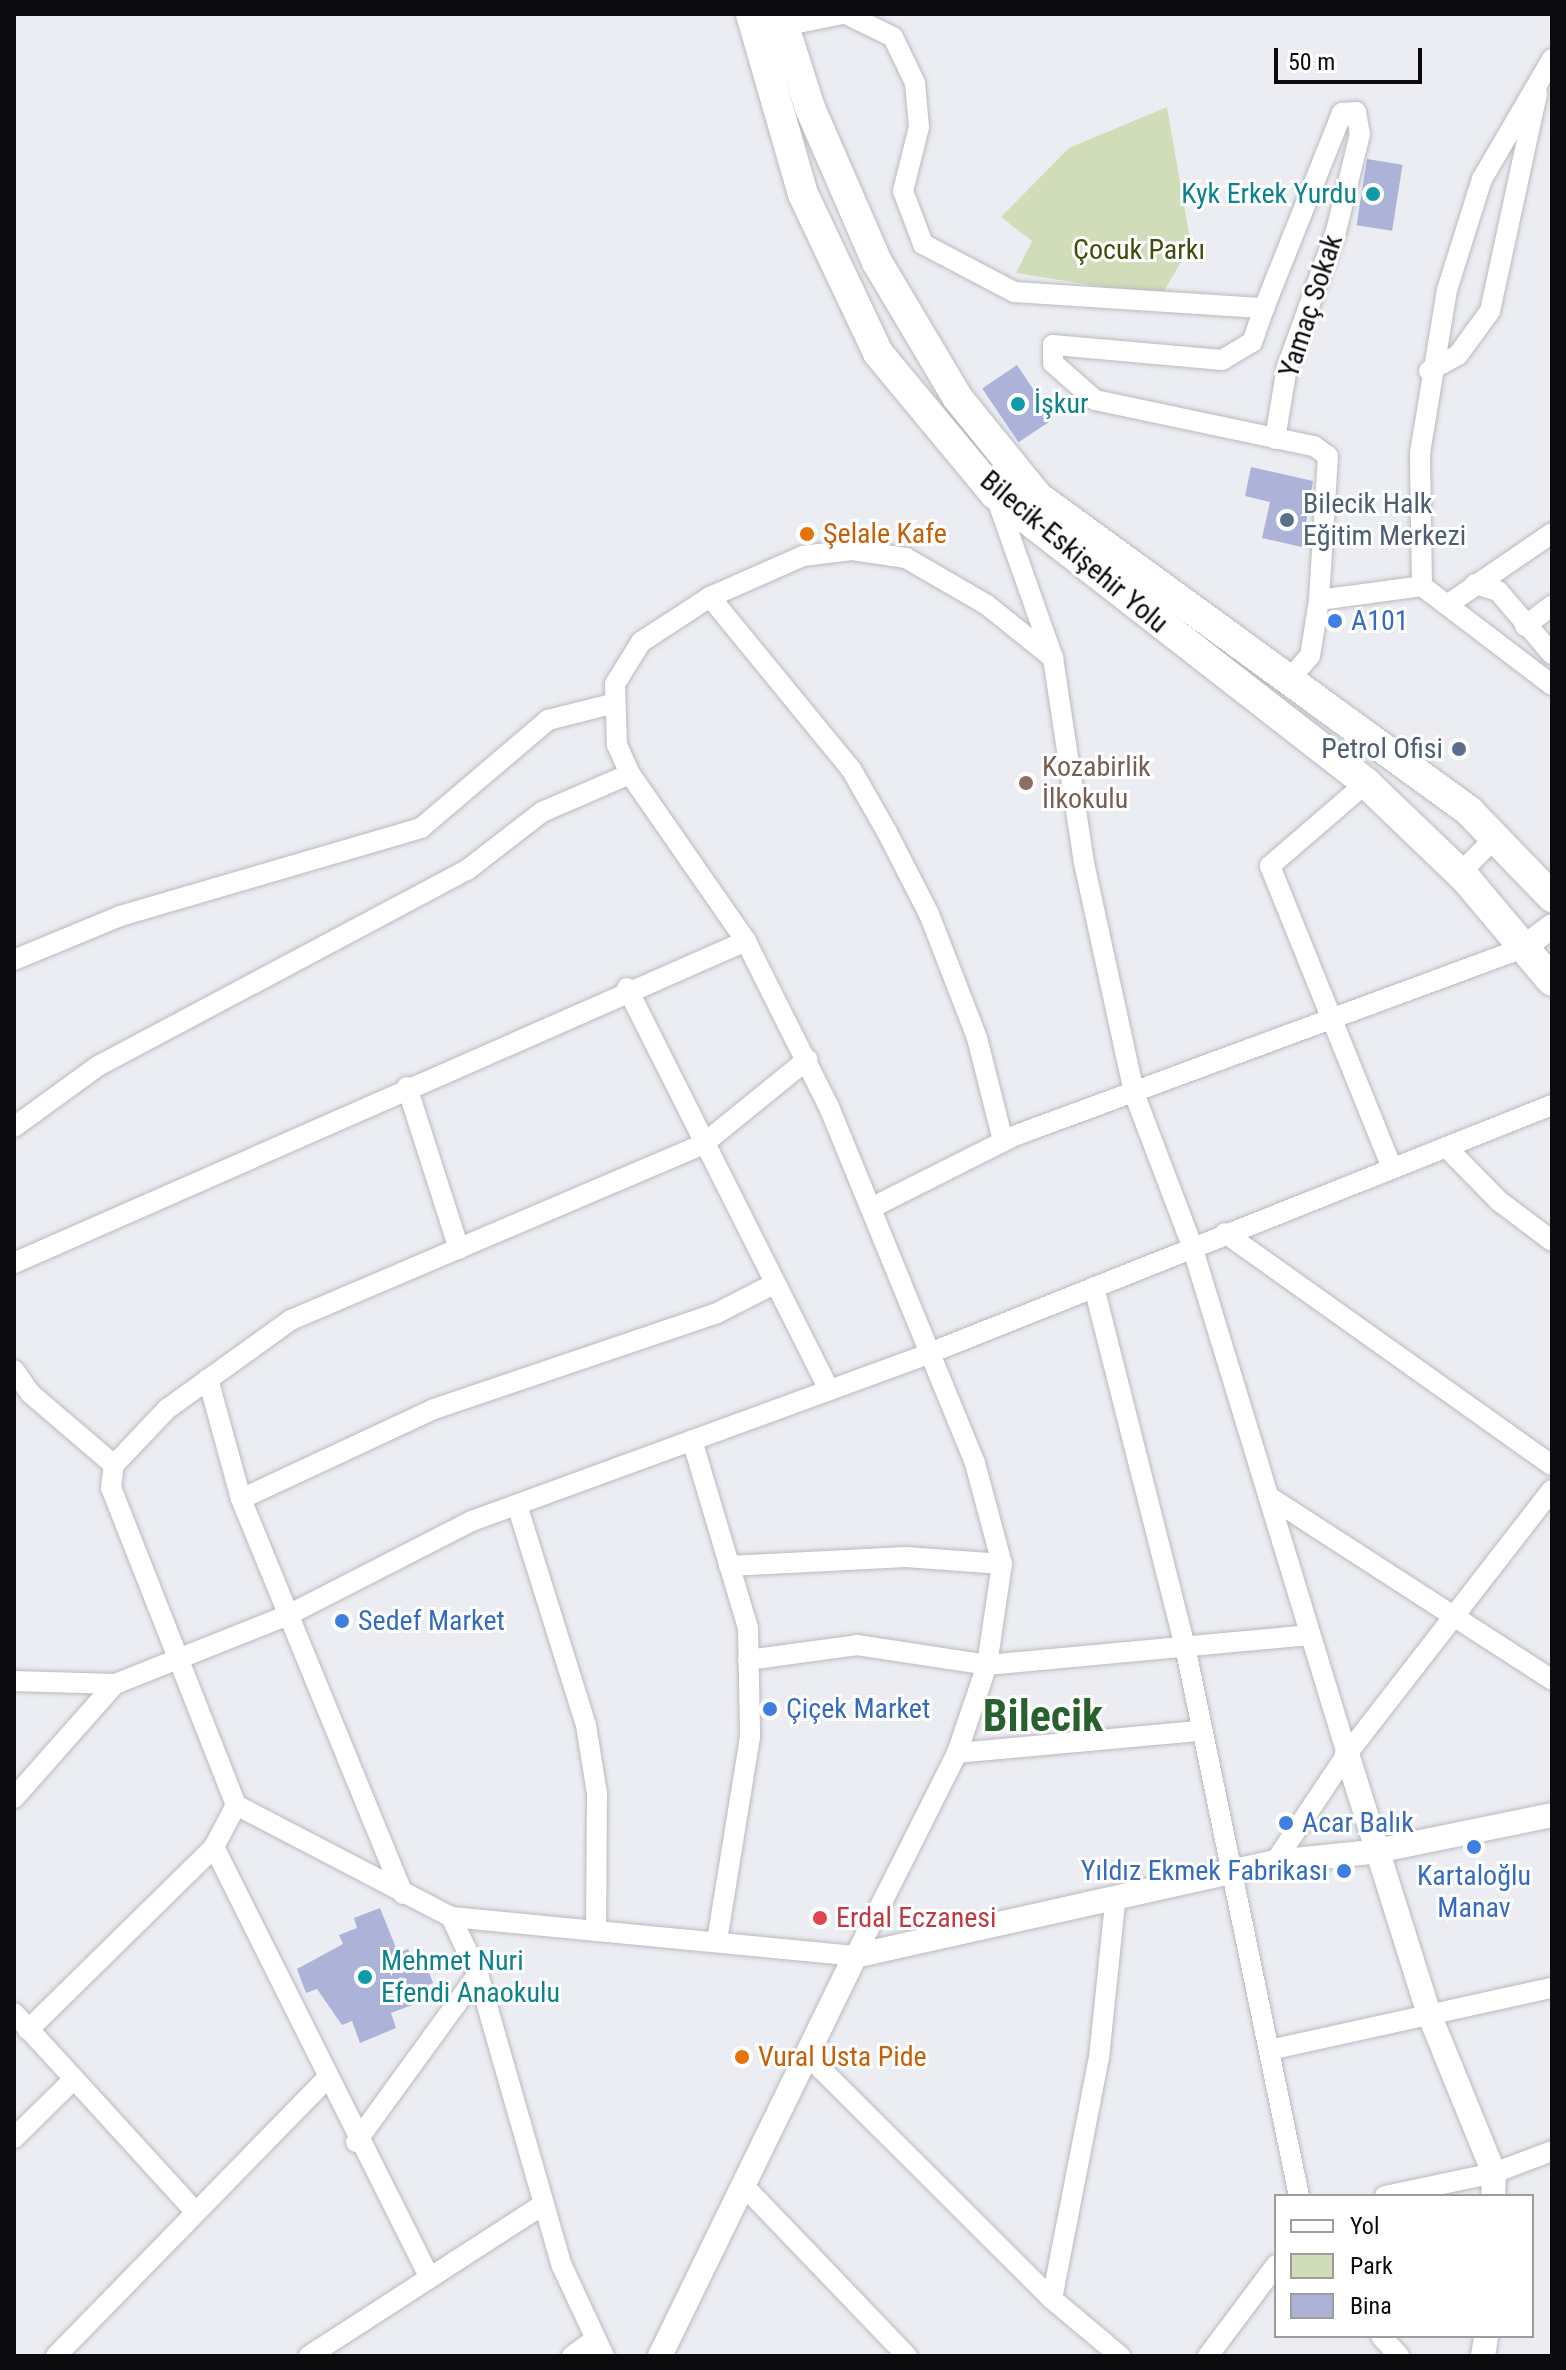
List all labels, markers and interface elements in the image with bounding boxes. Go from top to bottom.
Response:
scale bar [1278,32,1426,82]
text: 50 m [1288,48,1335,76]
place label: Kyk Erkek Yurdu [1181,177,1357,211]
marker: Kyk Erkek Yurdu [1364,185,1382,203]
street label: Yamaç Sokak [1272,230,1350,382]
park label: Çocuk Parkı [1073,233,1205,267]
place label: İşkur [1034,387,1088,421]
marker: İşkur [1009,395,1027,413]
street label: Bilecik-Eskişehir Yolu [973,464,1175,640]
place label: Bilecik Halk Eğitim Merkezi [1303,487,1466,553]
marker: Bilecik Halk Eğitim Merkezi [1278,511,1296,529]
place label: Şelale Kafe [823,517,947,551]
marker: Şelale Kafe [798,525,816,543]
place label: A101 [1351,604,1409,638]
marker: A101 [1326,612,1344,630]
place label: Petrol Ofisi [1321,732,1443,766]
marker: Petrol Ofisi [1450,740,1468,758]
place label: Kozabirlik İlkokulu [1042,750,1151,816]
marker: Kozabirlik İlkokulu [1017,774,1035,792]
place label: Sedef Market [358,1604,505,1638]
marker: Sedef Market [333,1612,351,1630]
district label: Bilecik [983,1690,1103,1742]
place label: Çiçek Market [786,1692,930,1726]
marker: Çiçek Market [761,1700,779,1718]
place label: Acar Balık [1302,1806,1414,1840]
marker: Acar Balık [1277,1814,1295,1832]
marker: Kartaloğlu Manav [1465,1838,1483,1856]
place label: Yıldız Ekmek Fabrikası [1081,1854,1328,1888]
place label: Kartaloğlu Manav [1417,1859,1531,1925]
marker: Yıldız Ekmek Fabrikası [1335,1862,1353,1880]
place label: Erdal Eczanesi [836,1901,997,1935]
marker: Erdal Eczanesi [811,1909,829,1927]
place label: Mehmet Nuri Efendi Anaokulu [381,1944,560,2010]
marker: Mehmet Nuri Efendi Anaokulu [356,1968,374,1986]
place label: Vural Usta Pide [758,2040,927,2074]
marker: Vural Usta Pide [733,2048,751,2066]
legend [1274,2194,1534,2338]
text: Yol [1350,2212,1379,2240]
text: Park [1350,2252,1393,2280]
text: Bina [1350,2292,1392,2320]

